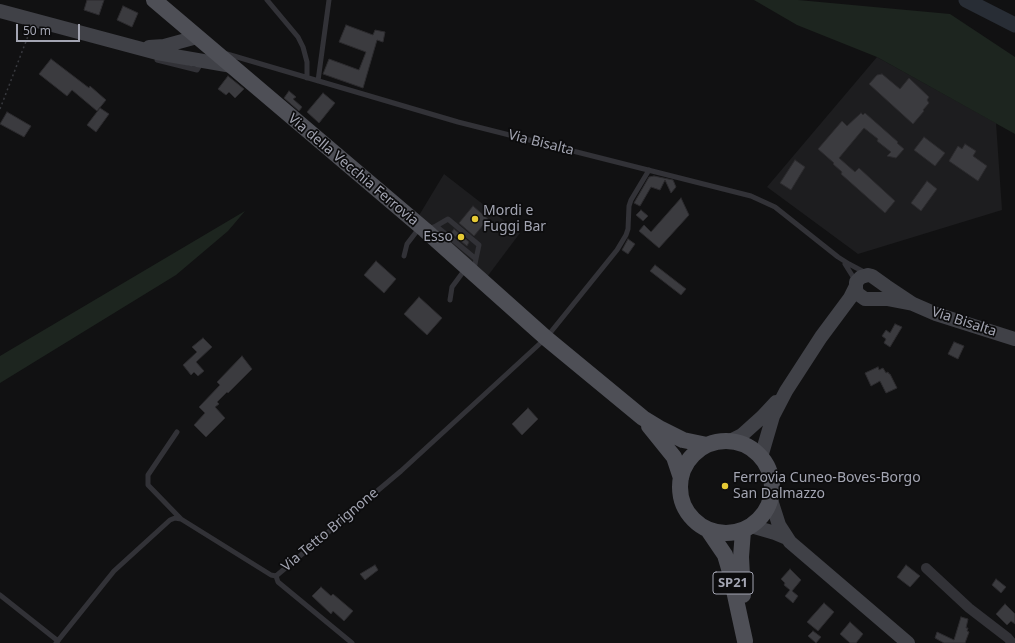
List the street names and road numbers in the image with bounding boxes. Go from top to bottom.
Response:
street label: Via della Vecchia Ferrovia [284,110,422,230]
street label: Via Bisalta [506,127,576,159]
street label: Via Bisalta [929,304,999,340]
street label: Via Tetto Brignone [278,485,382,575]
road number: SP21 [713,572,753,594]

